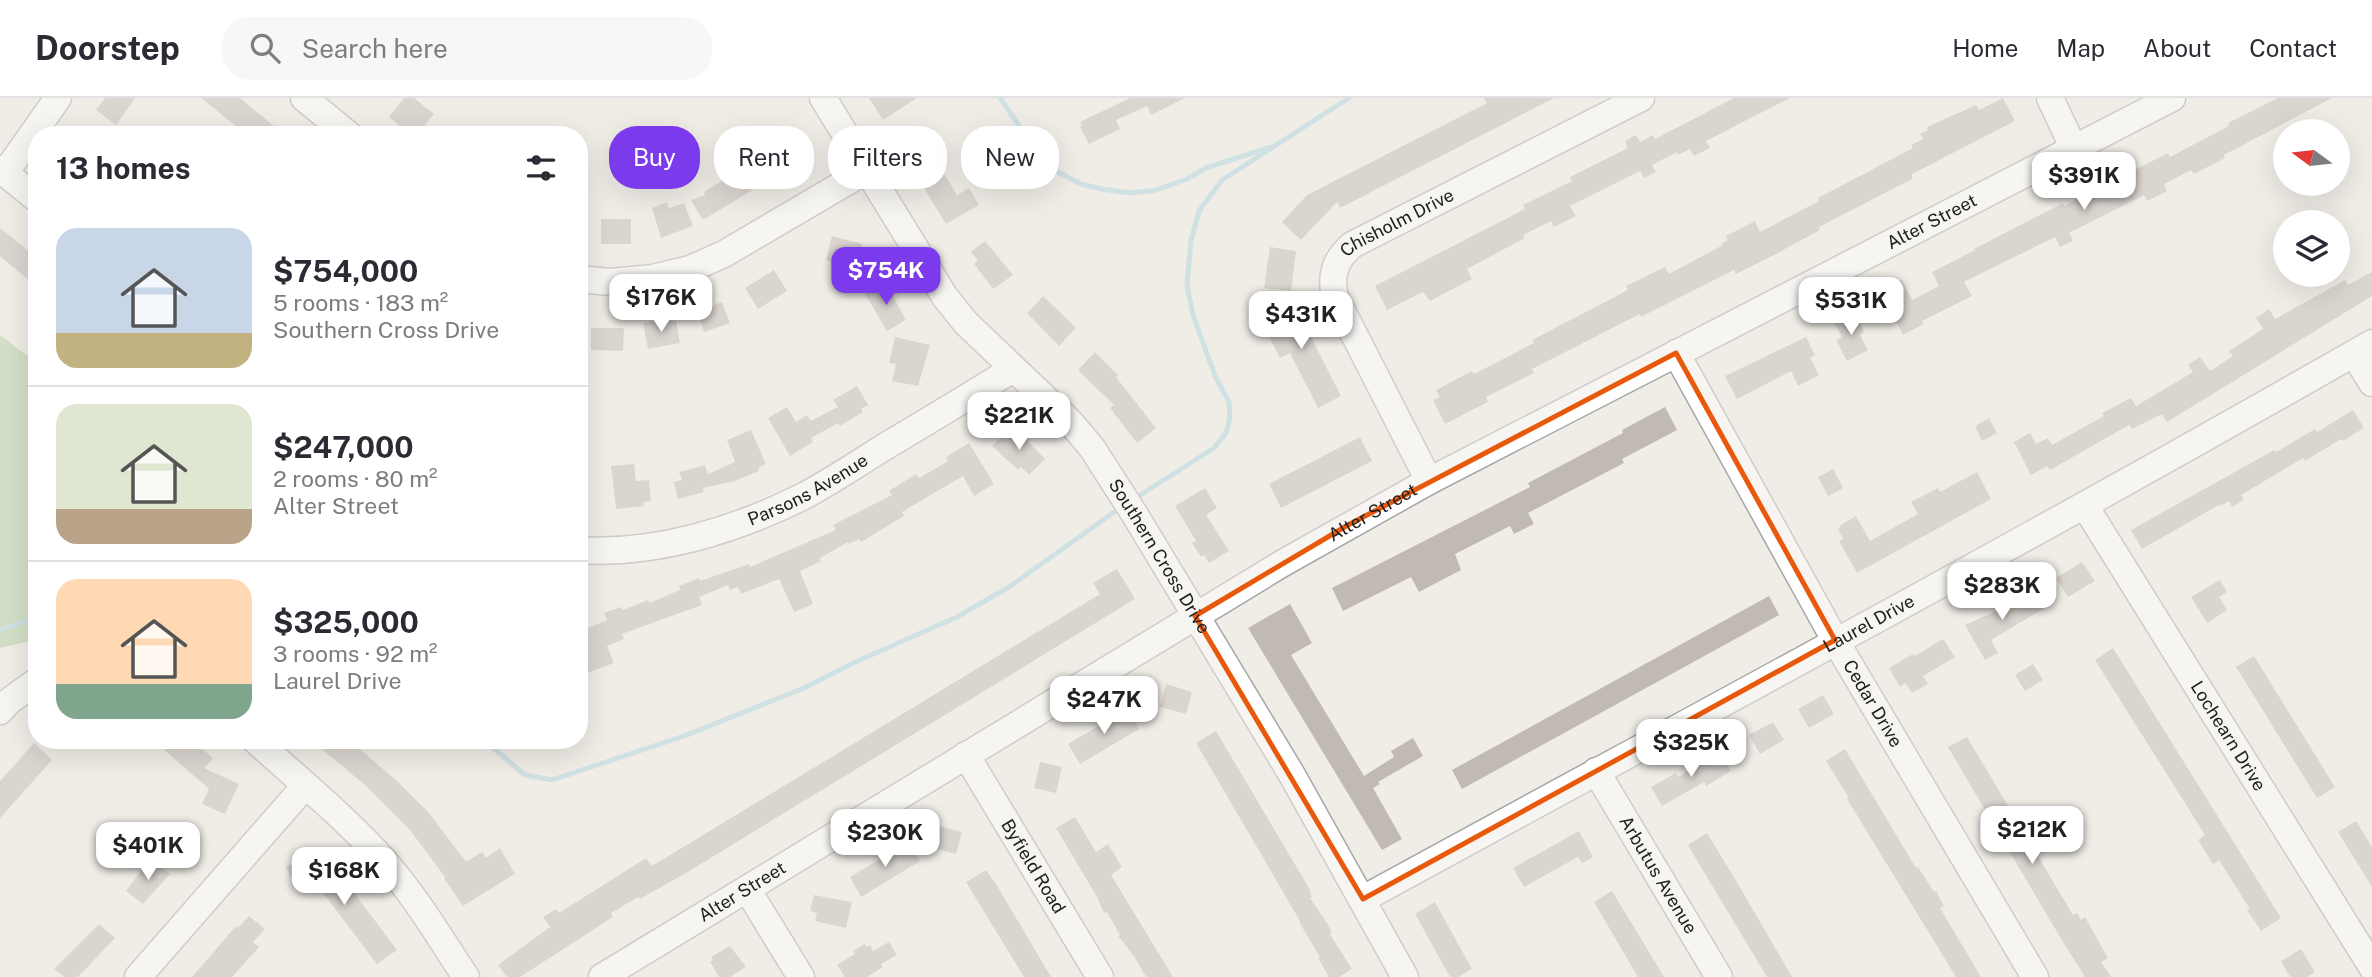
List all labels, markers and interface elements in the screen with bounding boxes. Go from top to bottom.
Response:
search box [222,17,712,80]
text: Doorstep [35,29,180,67]
icon: search [246,29,284,67]
text: Search here [302,33,448,64]
text: Home [1952,34,2018,62]
text: Map [2056,34,2105,62]
text: About [2143,34,2211,62]
text: Contact [2249,34,2337,62]
north arrow [2273,119,2350,196]
map controls [2273,119,2350,287]
chip: Buy [609,126,700,189]
chip: Rent [714,126,814,189]
chip: Filters [828,126,947,189]
chip: New [961,126,1059,189]
icon: filters [522,149,560,187]
text: 13 homes [56,150,191,186]
pin: $391K [2035,152,2133,212]
text: $391K [2048,161,2120,188]
street label: Chisholm Drive [1335,184,1457,261]
street label: Alter Street [1883,190,1980,253]
button: layers [2273,210,2350,287]
pin: $754K [837,248,935,307]
text: $754,000 [273,253,418,289]
icon: home [112,256,196,340]
text: $754K [847,256,925,283]
pin: $176K [612,274,710,334]
pin: $531K [1802,278,1900,337]
text: $176K [625,283,697,310]
text: $531K [1815,286,1887,313]
text: 5 rooms · 183 m² [273,289,448,316]
pin: $431K [1252,292,1350,351]
text: $431K [1265,300,1337,327]
text: Southern Cross Drive [273,316,499,343]
pin: $221K [970,392,1068,452]
text: $221K [983,401,1055,428]
text: $247,000 [273,429,414,465]
icon: home [112,432,196,516]
street label: Parsons Avenue [745,449,872,530]
text: 2 rooms · 80 m² [273,465,438,492]
street label: Southern Cross Drive [1105,475,1215,637]
street label: Alter Street [1324,479,1421,545]
text: Alter Street [273,492,399,519]
pin: $283K [1953,562,2051,622]
text: $283K [1963,571,2041,598]
street label: Laurel Drive [1819,590,1918,657]
text: $325,000 [273,604,419,640]
icon: home [112,607,196,691]
text: 3 rooms · 92 m² [273,640,438,667]
street label: Cedar Drive [1839,656,1907,751]
text: Laurel Drive [273,667,402,694]
pin: $247K [1055,676,1153,736]
street label: Lochearn Drive [2187,677,2271,795]
text: $247K [1066,685,1142,712]
pin: $325K [1642,720,1740,779]
text: $325K [1652,728,1730,755]
pin: $212K [1983,806,2081,866]
pin: $230K [836,810,934,869]
street label: Arbutus Avenue [1615,812,1702,937]
street label: Byfield Road [997,815,1070,917]
text: $212K [1996,815,2068,842]
text: $230K [847,818,923,845]
pin: $401K [99,822,197,882]
text: $401K [112,831,184,858]
pin: $168K [295,848,393,907]
text: $168K [308,856,380,883]
street label: Alter Street [694,857,789,926]

